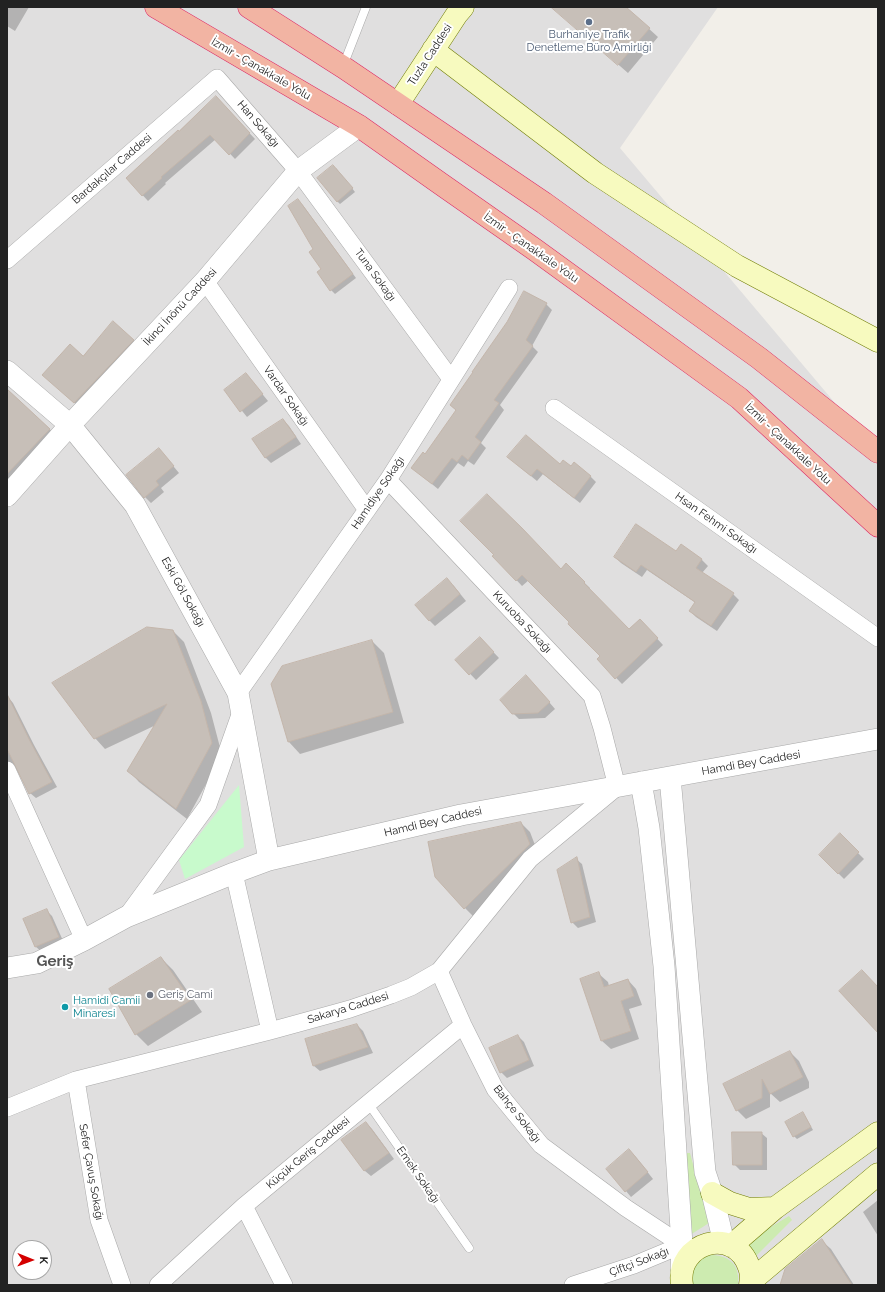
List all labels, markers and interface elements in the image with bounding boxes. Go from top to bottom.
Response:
marker: Burhaniye Trafik Denetleme Büro Amirliği [584,17,594,27]
street label: Tuzla Caddesi [405,22,455,88]
place label: Burhaniye Trafik Denetleme Büro Amirliği [527,28,651,54]
street label: İzmir - Çanakkale Yolu [209,35,313,103]
street label: Han Sokağı [234,98,282,150]
street label: Bardakçılar Caddesi [70,131,154,207]
street label: İzmir - Çanakkale Yolu [481,210,581,286]
street label: Tuna Sokağı [352,246,398,304]
street label: İkinci İnönü Caddesi [141,265,219,349]
street label: Vardar Sokağı [260,363,312,429]
street label: İzmir - Çanakkale Yolu [742,401,834,487]
street label: Hamidiye Sokağı [349,454,407,532]
street label: Hsan Fehmi Sokağı [672,490,760,556]
street label: Eski Göl Sokağı [158,555,208,629]
street label: Kuruoba Sokağı [490,588,554,656]
street label: Hamdi Bey Caddesi [701,748,801,778]
street label: Hamdi Bey Caddesi [383,804,483,840]
district label: Geriş [37,952,73,970]
place label: Geriş Cami [158,988,213,1002]
street label: Sakarya Caddesi [306,989,390,1027]
marker: Geriş Cami [145,990,155,1000]
place label: Hamidi Camii Minaresi [73,994,140,1020]
marker: Hamidi Camii Minaresi [60,1002,70,1012]
street label: Bahçe Sokağı [490,1083,544,1145]
street label: Küçük Geriş Caddesi [264,1114,352,1192]
street label: Sefer Çavuş Sokağı [76,1123,106,1221]
street label: Emek Sokağı [394,1144,442,1206]
north arrow [12,1240,52,1280]
street label: Çiftçi Sokağı [607,1245,671,1279]
text: K [37,1256,50,1264]

